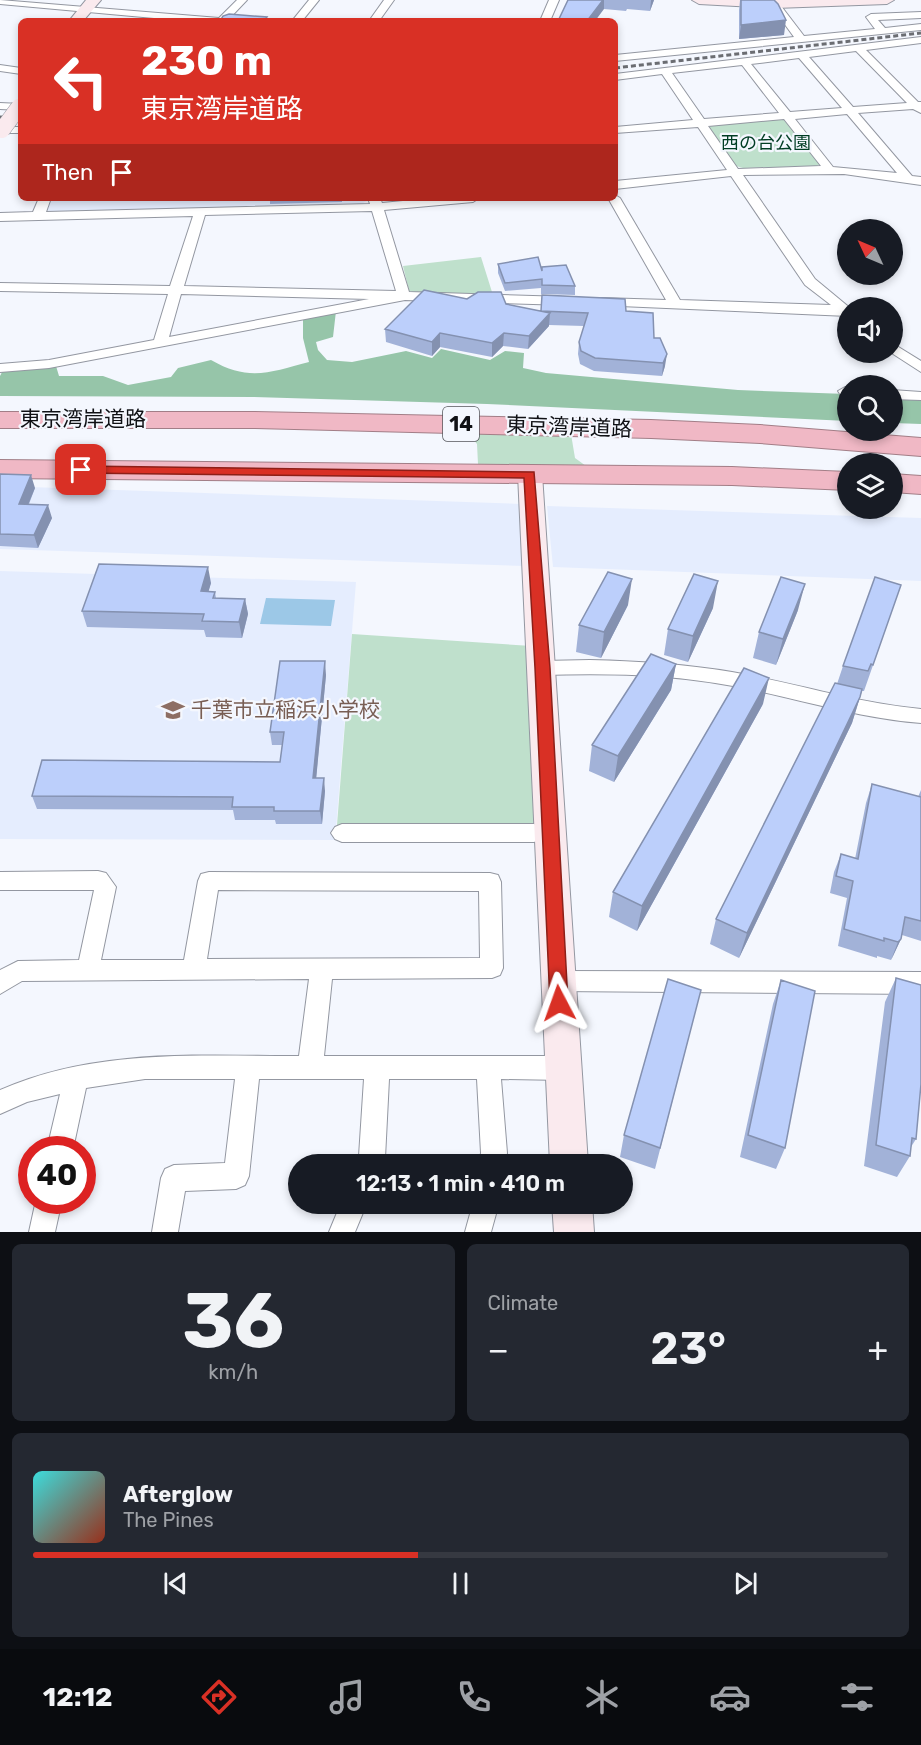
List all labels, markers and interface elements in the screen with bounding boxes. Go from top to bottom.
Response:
text: 230 m [141,36,272,86]
icon: left [42,42,120,120]
text: 東京湾岸道路 [141,93,303,125]
park label: 西の台公園 [721,132,811,154]
icon: arrive [105,156,138,189]
text: Then [42,159,93,186]
north arrow [837,219,903,285]
map controls [837,219,903,519]
button: sound [837,297,903,363]
button: search [837,375,903,441]
street label: 東京湾岸道路 [20,406,146,431]
road number: 14 [443,407,479,441]
street label: 東京湾岸道路 [506,412,632,441]
pin [55,444,106,495]
icon: arrive [64,453,97,486]
button: layers [837,453,903,519]
school or university icon: 千葉市立稲浜小学校 [160,697,186,723]
place label: 千葉市立稲浜小学校 [191,697,380,722]
position arrow [527,971,591,1035]
speed limit sign: 40 [18,1136,96,1214]
text: 12:13 · 1 min · 410 m [356,1170,565,1197]
text: 36 [182,1274,284,1367]
text: Climate [488,1291,558,1315]
text: 23° [650,1322,726,1375]
text: − [488,1330,509,1369]
text: + [867,1330,888,1369]
text: km/h [208,1360,258,1384]
text: Afterglow [123,1481,233,1508]
text: The Pines [123,1508,214,1532]
icon: previous [159,1567,192,1600]
icon: pause [444,1567,477,1600]
icon: next [729,1567,762,1600]
icon: directions [198,1676,240,1718]
icon: music [326,1676,368,1718]
icon: phone [453,1676,495,1718]
icon: climate [581,1676,623,1718]
icon: car [709,1676,751,1718]
icon: filters [836,1676,878,1718]
text: 12:12 [43,1681,113,1713]

